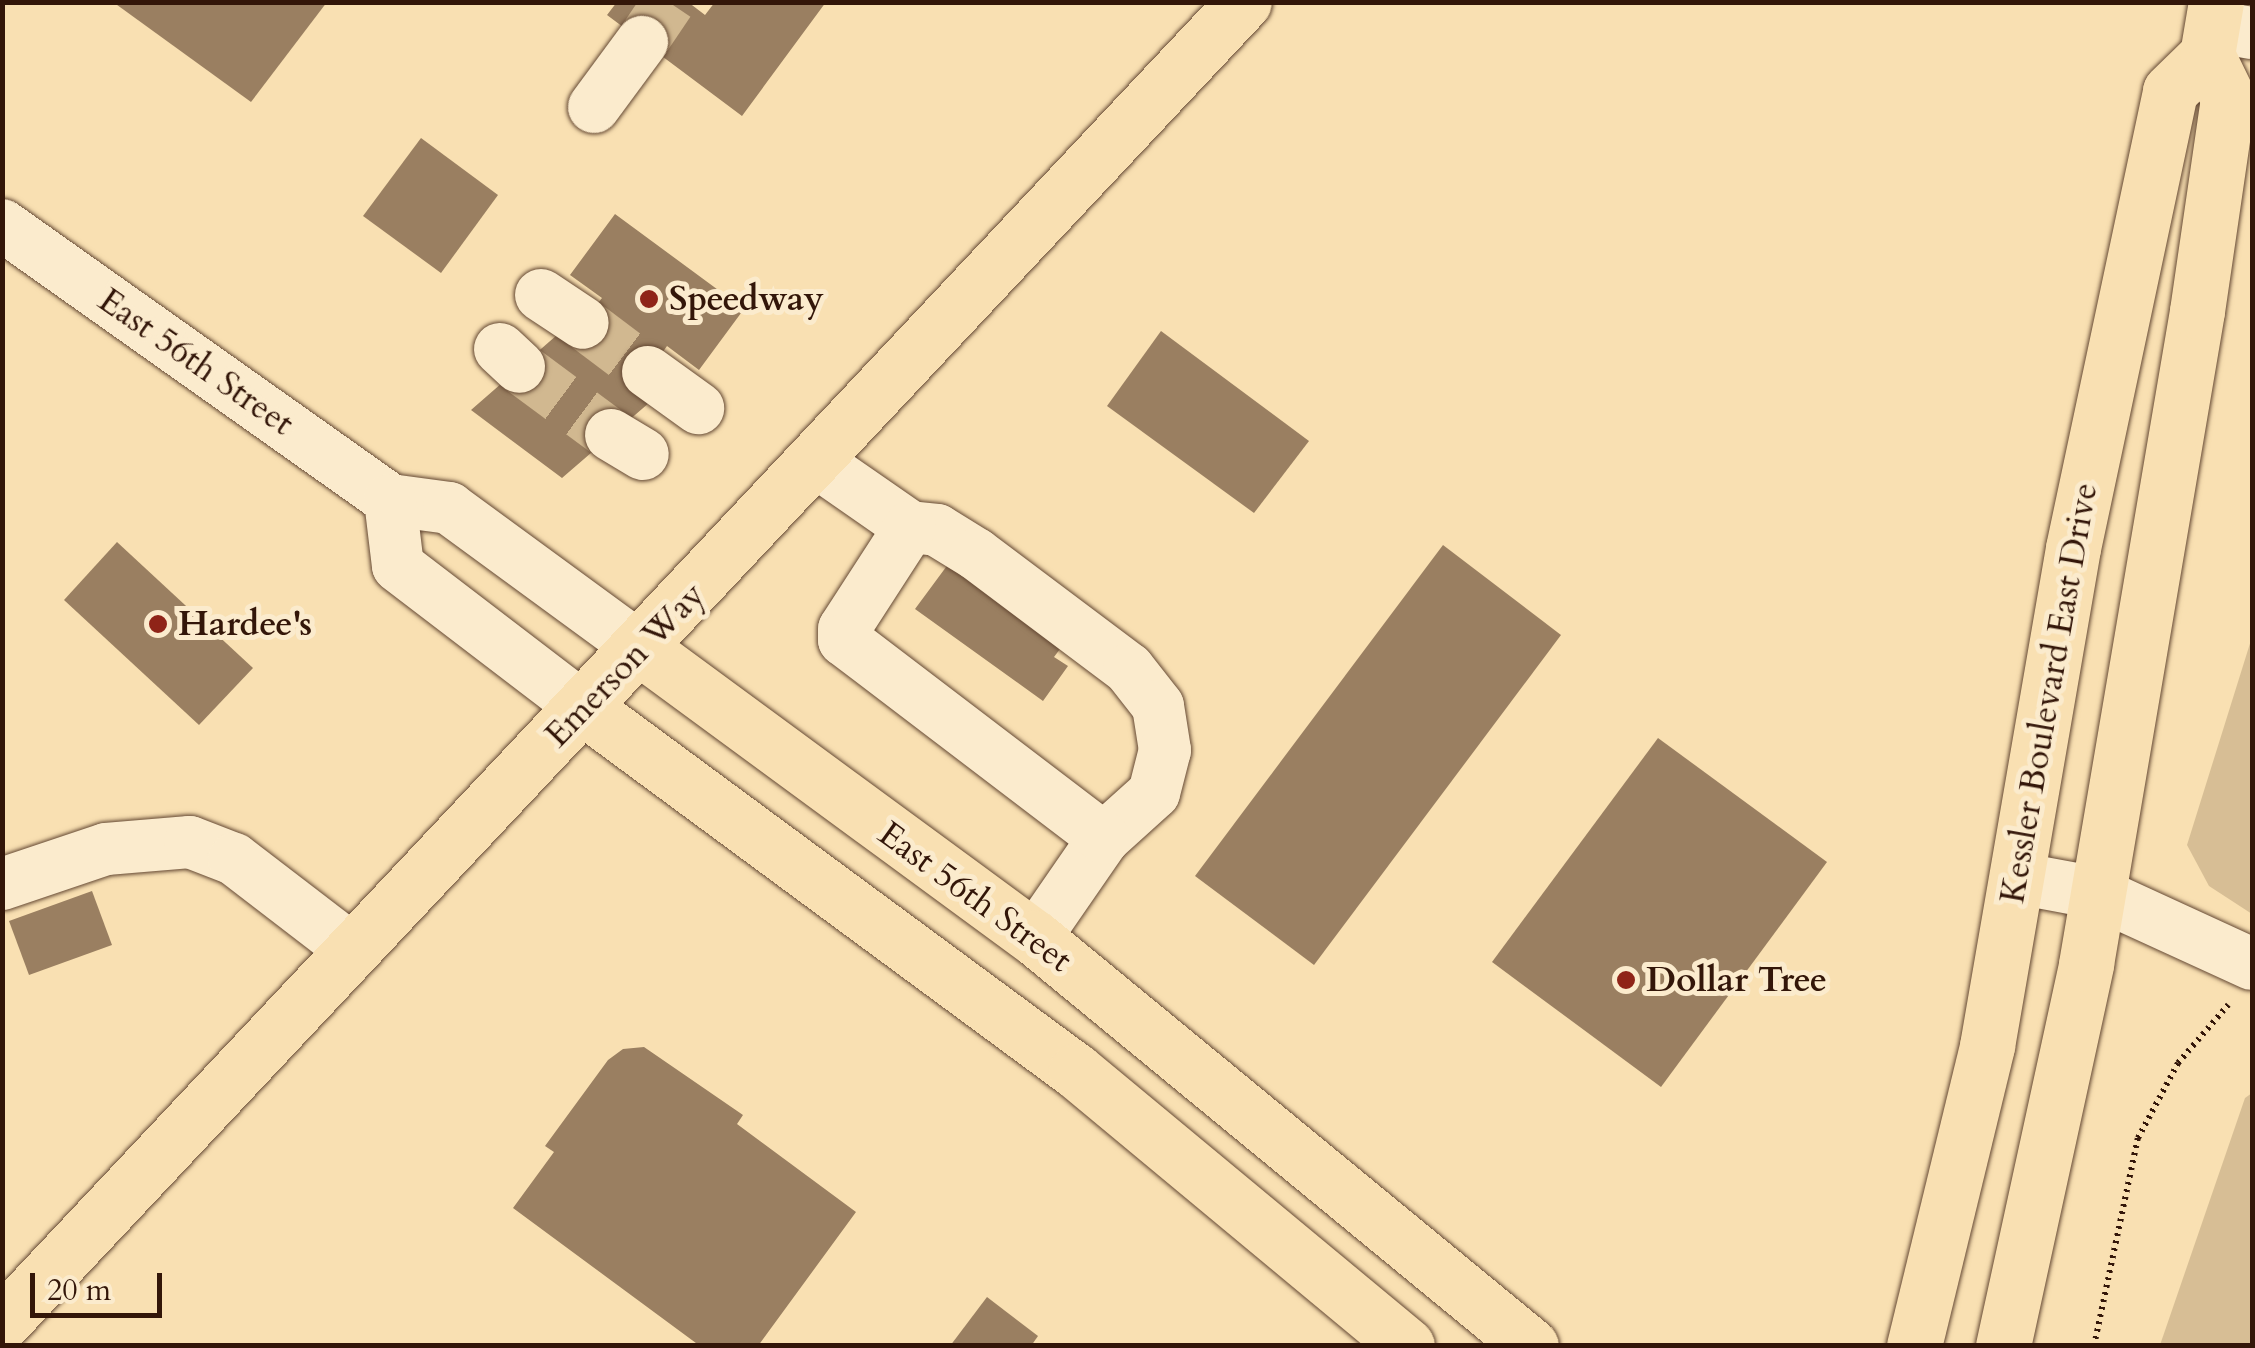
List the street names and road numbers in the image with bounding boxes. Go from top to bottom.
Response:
street label: East 56th Street [90,279,302,445]
street label: Kessler Boulevard East Drive [1991,479,2107,907]
street label: Emerson Way [536,574,714,756]
street label: East 56th Street [870,813,1080,981]

